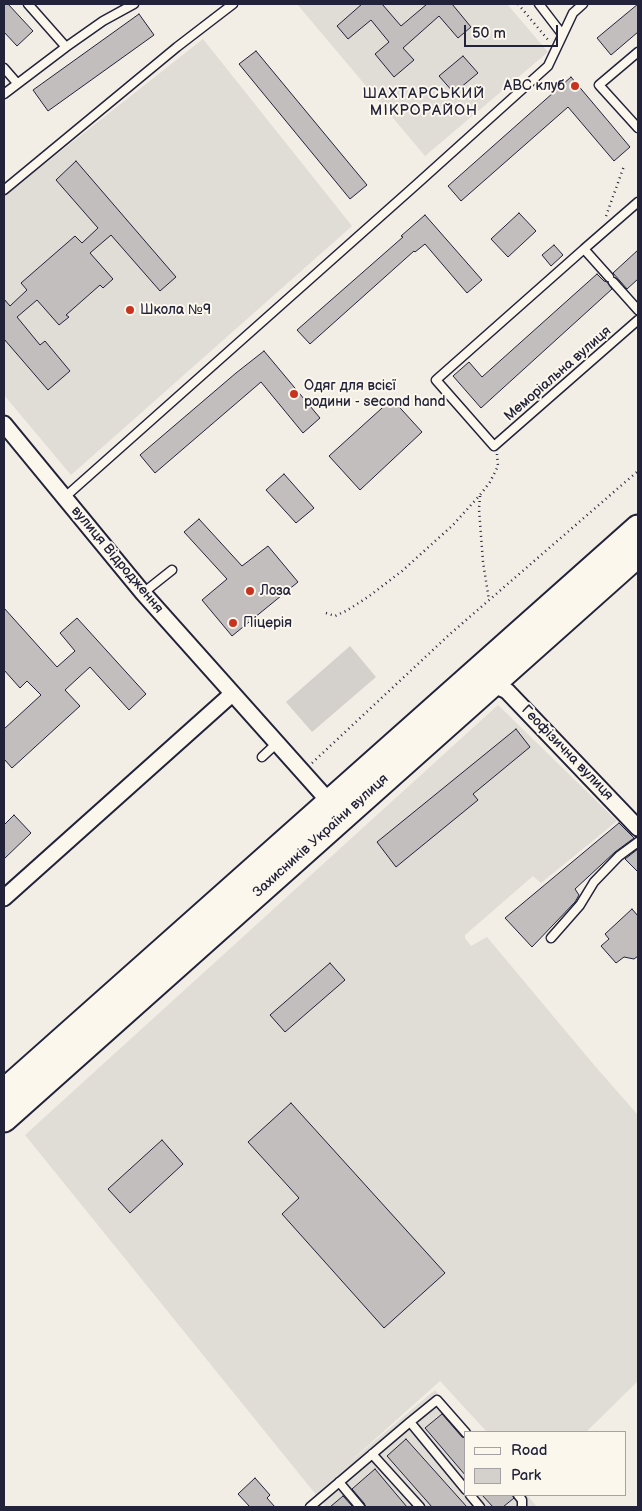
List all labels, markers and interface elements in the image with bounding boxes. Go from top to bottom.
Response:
scale bar [467,15,561,47]
text: 50 m [472,24,506,43]
place label: ABC клуб [504,78,565,94]
marker: ABC клуб [569,80,581,92]
district label: ШАХТАРСЬКИЙ МІКРОРАЙОН [361,85,487,120]
place label: Школа №9 [140,302,211,318]
marker: Школа №9 [124,304,136,316]
street label: Меморіальна вулиця [501,323,615,425]
place label: Одяг для всієї родини - second hand [304,378,445,411]
marker: Одяг для всієї родини - second hand [288,388,300,400]
street label: вулиця Відродження [67,503,167,617]
place label: Лоза [260,583,291,599]
marker: Лоза [244,585,256,597]
place label: Піцерія [243,615,292,631]
marker: Піцерія [227,617,239,629]
street label: Геофізична вулиця [517,702,617,804]
street label: Захисників України вулиця [250,771,392,901]
legend [464,1431,627,1496]
text: Road [511,1441,547,1460]
text: Park [511,1466,541,1485]

